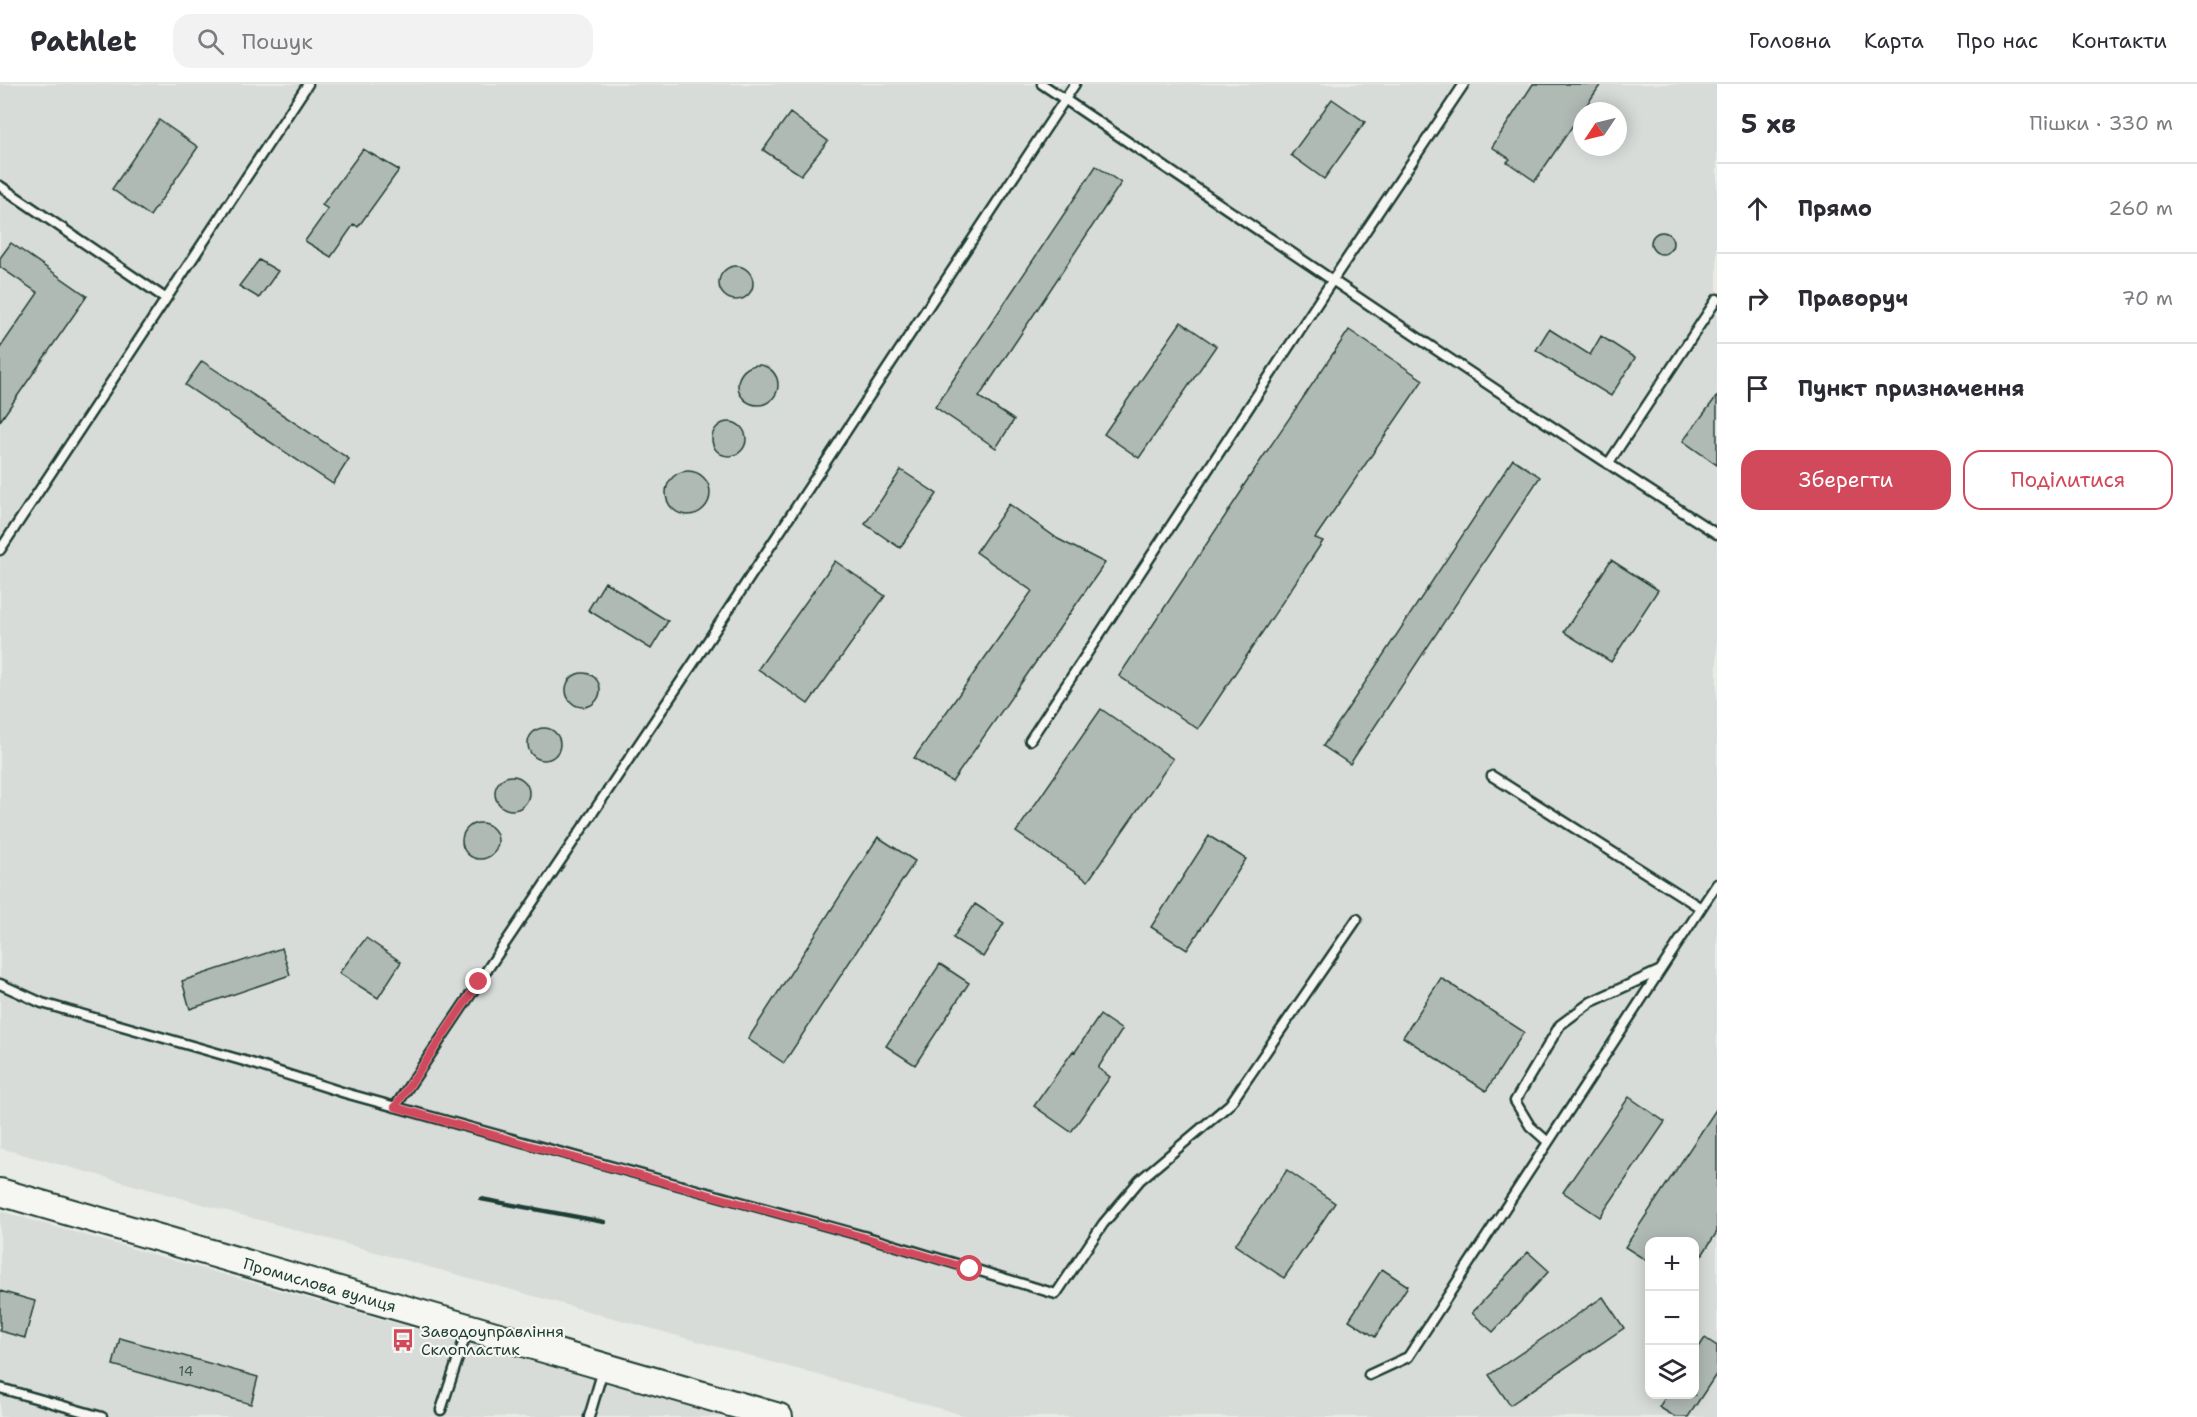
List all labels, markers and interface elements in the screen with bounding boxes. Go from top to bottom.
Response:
search box [173,14,593,68]
text: Pathlet [30,22,137,60]
icon: search [194,25,227,58]
text: Пошук [242,27,313,56]
text: Головна [1749,27,1831,55]
text: Карта [1864,27,1924,55]
text: Про нас [1957,27,2038,55]
text: Контакти [2071,27,2167,55]
north arrow [1573,102,1627,156]
text: 5 хв [1741,106,1796,141]
text: Пішки · 330 m [2029,110,2173,136]
icon: ahead [1741,192,1774,225]
text: Прямо [1798,194,1872,223]
text: 260 m [2108,195,2173,221]
icon: right [1741,282,1774,315]
text: Праворуч [1798,284,1908,313]
text: 70 m [2121,285,2173,311]
icon: arrive [1741,372,1774,405]
text: Пункт призначення [1798,374,2025,403]
button: Зберегти [1741,450,1951,510]
button: Поділитися [1963,450,2173,510]
route end [465,968,491,994]
map controls [1645,1237,1699,1399]
button: + [1645,1237,1699,1291]
street label: Промислова вулиця [241,1253,399,1317]
route start [956,1255,982,1281]
button: − [1645,1291,1699,1345]
place label: Заводоуправління Склопластик [421,1321,564,1360]
bus stop icon: Заводоуправління Склопластик [390,1327,416,1353]
button: layers [1645,1345,1699,1399]
house number: 14 [178,1362,194,1380]

